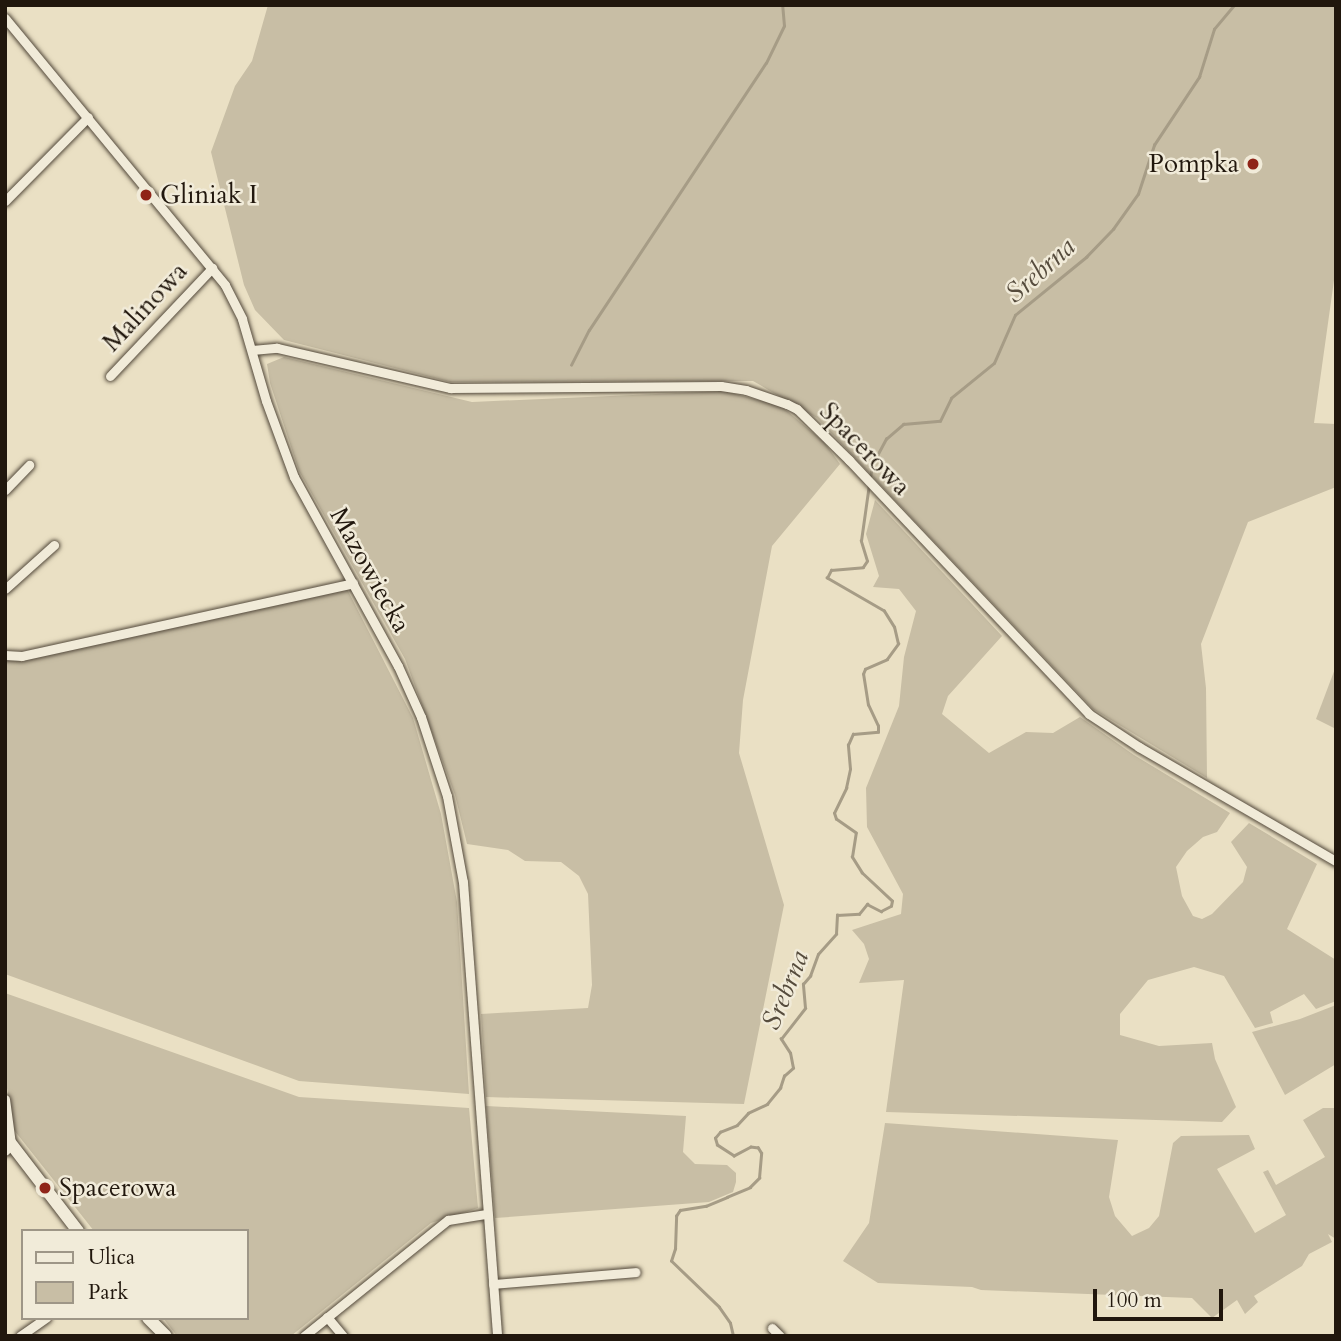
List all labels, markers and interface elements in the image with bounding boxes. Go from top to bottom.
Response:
place label: Pompka [1149,148,1239,180]
marker: Pompka [1245,156,1261,172]
place label: Gliniak I [160,179,258,211]
marker: Gliniak I [138,187,154,203]
water label: Srebrna [998,230,1082,310]
street label: Malinowa [96,256,194,358]
street label: Spacerowa [813,396,917,502]
street label: Mazowiecka [323,502,417,638]
water label: Srebrna [754,946,816,1034]
place label: Spacerowa [59,1172,176,1204]
marker: Spacerowa [37,1180,53,1196]
legend [21,1229,248,1320]
text: Ulica [88,1243,135,1272]
scale bar [1096,1274,1226,1318]
text: Park [88,1278,128,1307]
text: 100 m [1106,1286,1162,1315]

